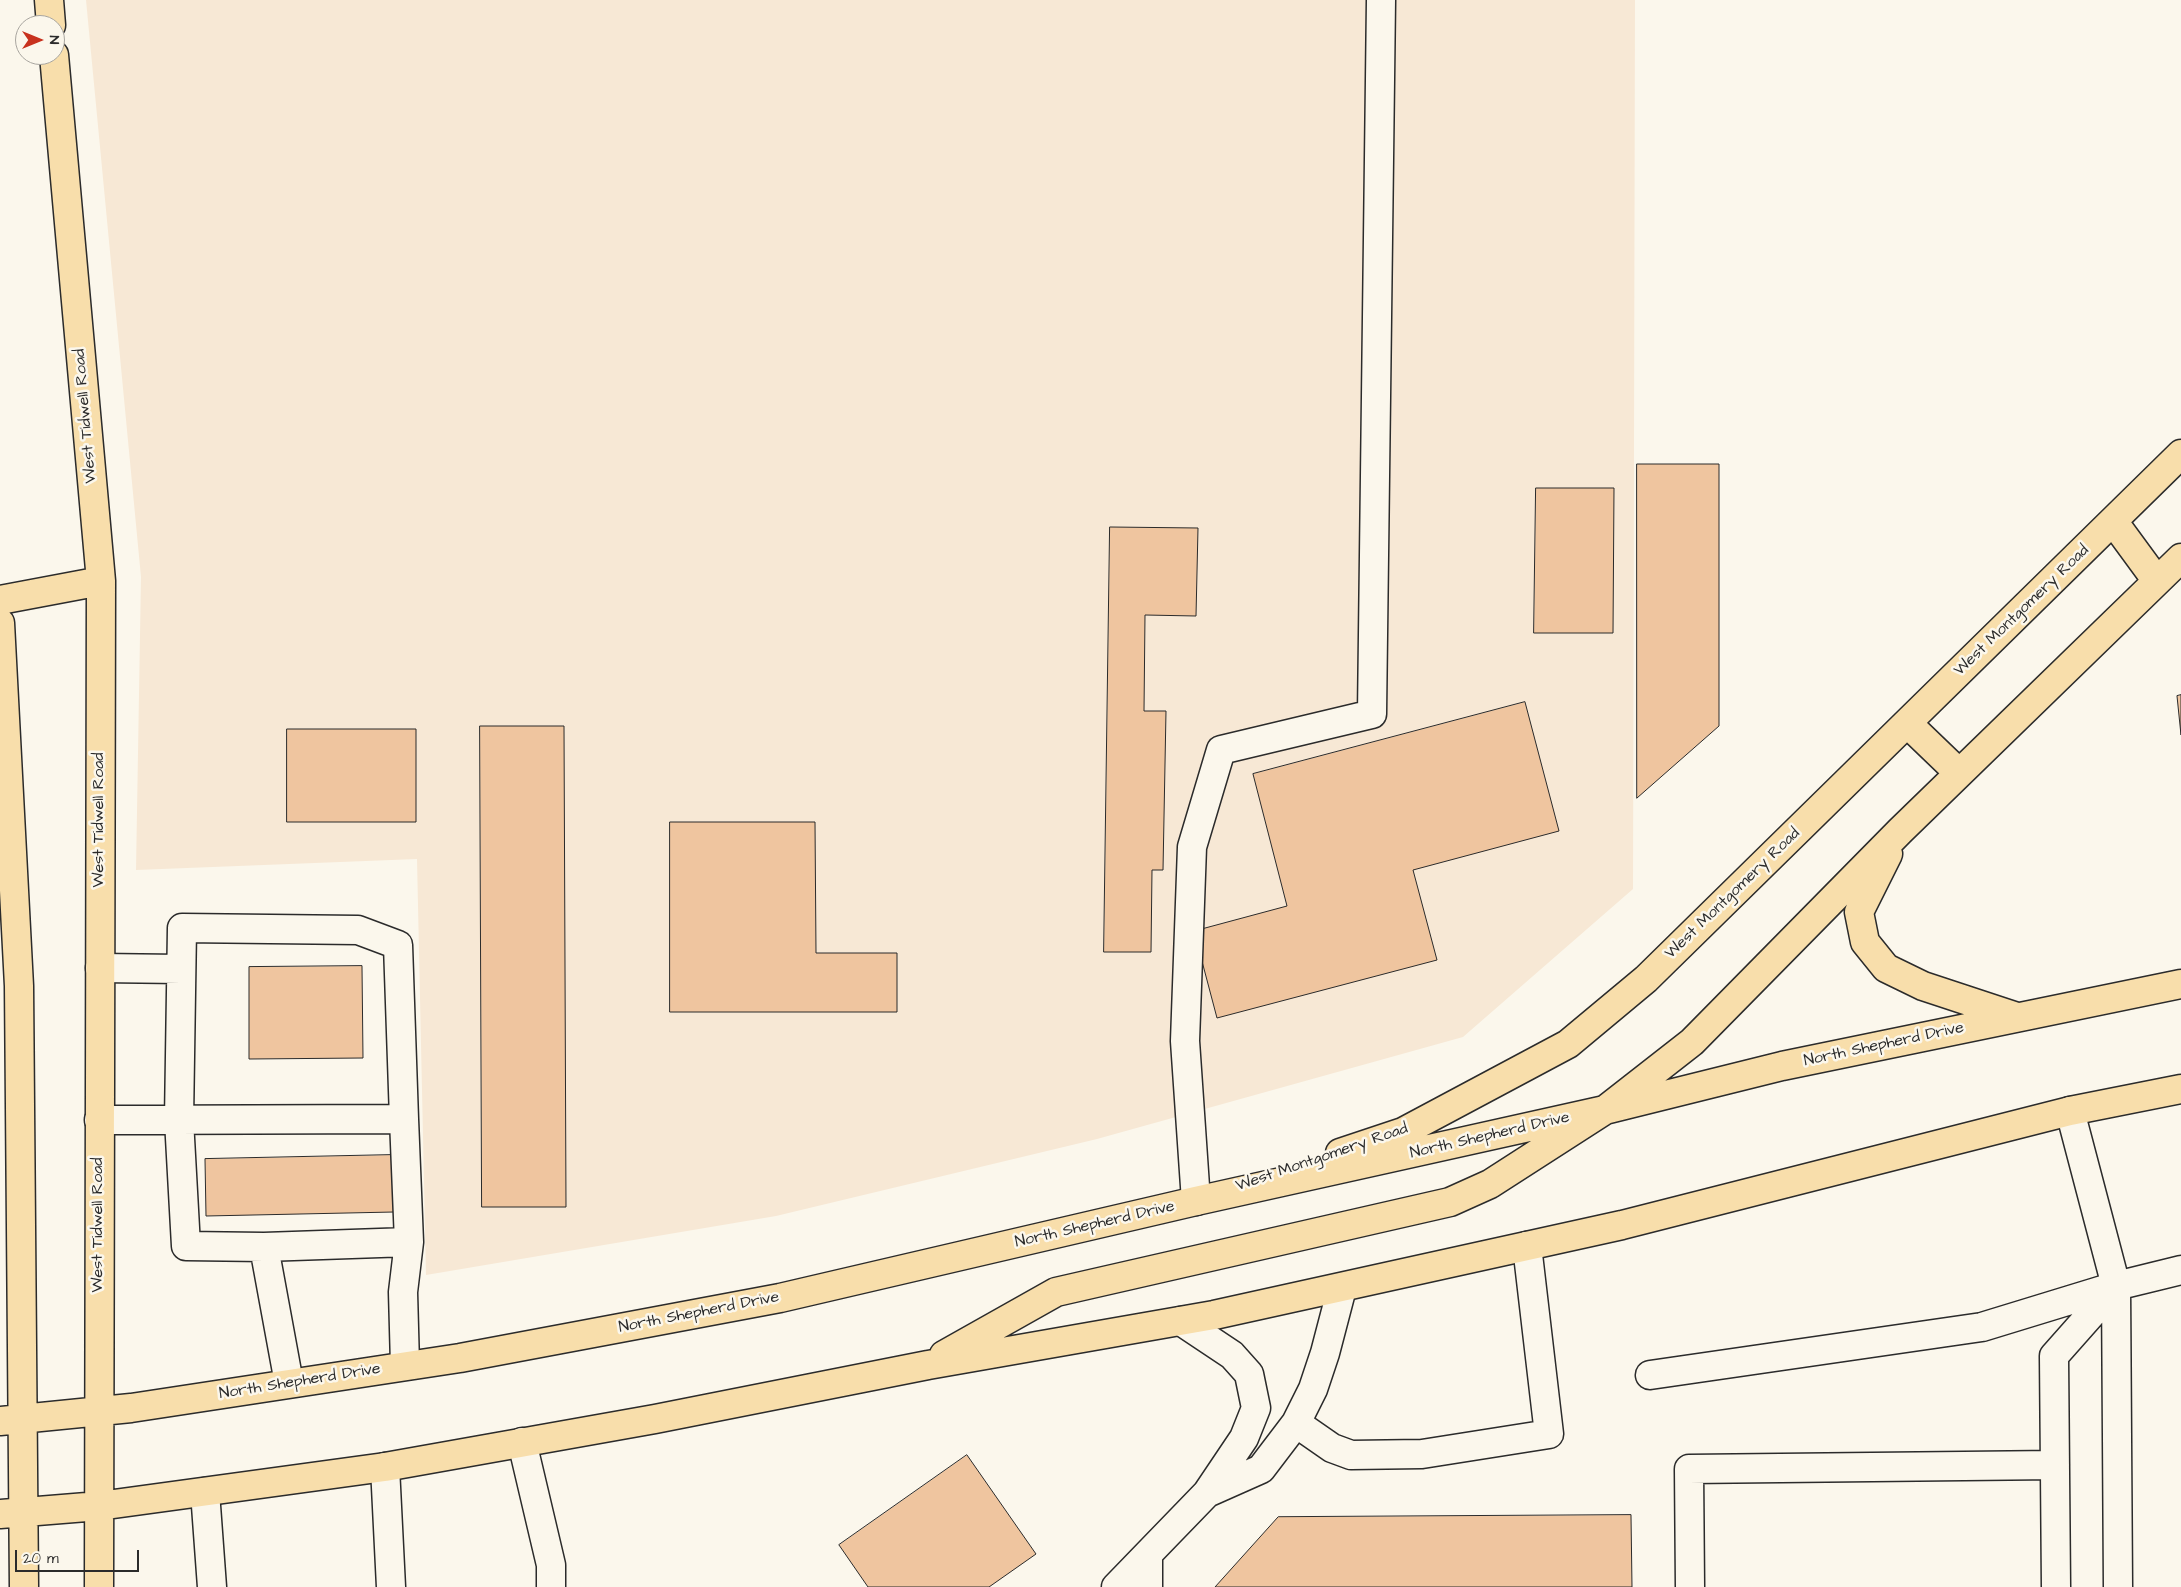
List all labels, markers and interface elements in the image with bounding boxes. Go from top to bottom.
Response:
north arrow [15,15,65,65]
text: N [44,36,64,44]
street label: West Tidwell Road [71,348,101,484]
street label: West Montgomery Road [1950,541,2094,681]
street label: West Tidwell Road [90,753,110,887]
street label: West Montgomery Road [1661,824,1805,964]
street label: North Shepherd Drive [1802,1019,1966,1071]
street label: North Shepherd Drive [1408,1108,1572,1164]
street label: West Montgomery Road [1234,1120,1410,1196]
street label: West Tidwell Road [89,1158,109,1292]
street label: North Shepherd Drive [1013,1197,1177,1253]
street label: North Shepherd Drive [617,1288,781,1338]
street label: North Shepherd Drive [218,1360,382,1404]
scale bar [18,1540,141,1572]
text: 20 m [23,1548,59,1569]

